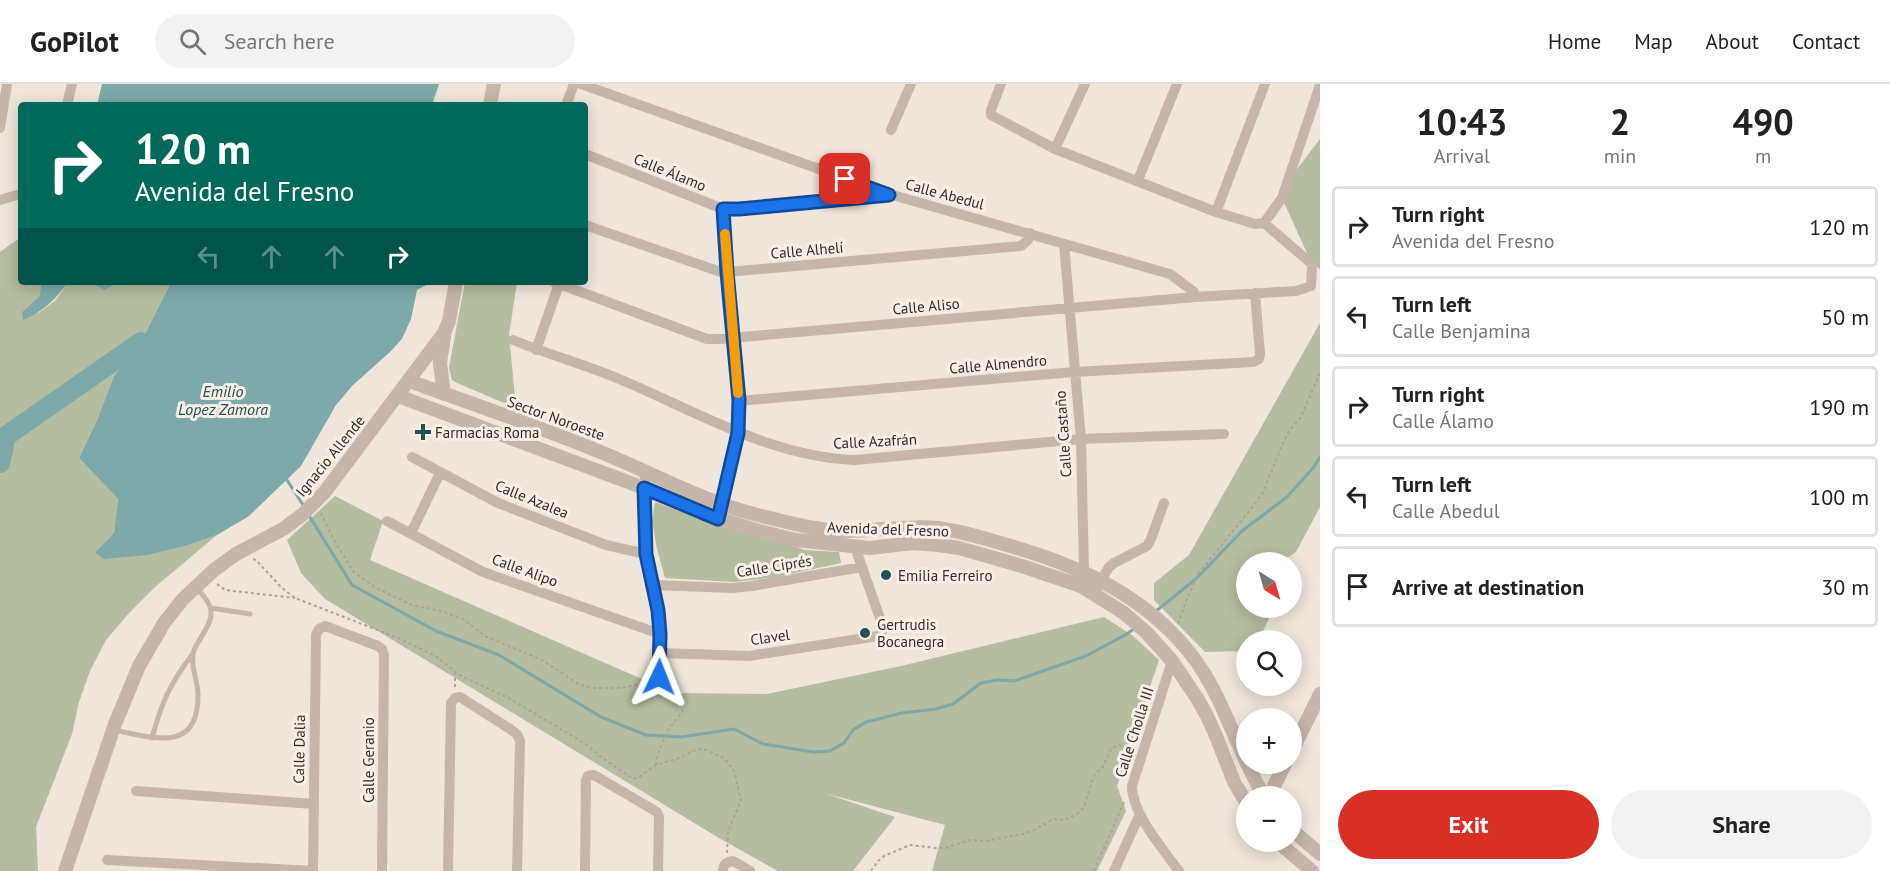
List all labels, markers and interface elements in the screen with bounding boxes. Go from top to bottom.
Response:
search box [155,14,575,68]
text: GoPilot [30,23,119,60]
icon: search [176,25,209,58]
text: Search here [224,27,335,55]
text: Home [1548,28,1601,55]
text: Map [1634,28,1673,55]
text: About [1706,28,1759,55]
text: Contact [1792,28,1860,55]
text: 10:43 [1416,98,1508,145]
text: 2 [1610,98,1630,145]
text: 490 [1733,98,1794,145]
text: 120 m [135,121,251,176]
icon: right [36,126,114,204]
text: Arrival [1434,143,1490,169]
text: min [1604,143,1636,169]
text: m [1755,143,1771,169]
street label: Calle Álamo [631,149,709,195]
pin [819,153,870,204]
icon: arrive [828,162,861,195]
text: Avenida del Fresno [135,174,354,208]
street label: Calle Abedul [904,174,987,214]
text: Turn right [1392,200,1484,228]
icon: right [1341,210,1374,243]
text: 120 m [1809,213,1869,241]
text: Avenida del Fresno [1392,228,1554,254]
street label: Calle Alhelí [770,237,844,263]
icon: left [192,240,225,273]
icon: ahead [255,240,288,273]
icon: ahead [318,240,351,273]
icon: right [381,240,414,273]
text: Turn left [1392,290,1472,318]
street label: Calle Aliso [892,294,960,318]
icon: left [1341,300,1374,333]
text: 50 m [1821,303,1869,331]
text: Calle Benjamina [1392,318,1531,344]
street label: Calle Almendro [948,350,1048,378]
text: Turn right [1392,380,1484,408]
water label: Emilio Lopez Zamora [178,381,268,419]
street label: Calle Castaño [1050,390,1076,478]
icon: right [1341,390,1374,423]
street label: Sector Noroeste [505,392,607,444]
text: 190 m [1809,393,1869,421]
text: Calle Álamo [1392,408,1494,434]
street label: Ignacio Allende [291,411,369,501]
place label: Farmacias Roma [435,423,539,442]
marker: Farmacias Roma [416,425,430,439]
street label: Calle Azafrán [833,429,917,453]
text: Turn left [1392,470,1472,498]
street label: Calle Azalea [492,476,572,522]
icon: left [1341,480,1374,513]
text: 100 m [1809,483,1869,511]
text: Calle Abedul [1392,498,1500,524]
street label: Avenida del Fresno [827,517,949,541]
street label: Calle Alipo [489,549,561,591]
street label: Calle Ciprés [735,551,813,581]
north arrow [1236,552,1302,618]
map controls [1236,552,1302,852]
place label: Emilia Ferreiro [898,566,992,585]
marker: Emilia Ferreiro [879,568,893,582]
icon: arrive [1341,570,1374,603]
text: Arrive at destination [1392,573,1584,601]
text: 30 m [1821,573,1869,601]
place label: Gertrudis Bocanegra [877,615,944,651]
street label: Clavel [749,625,791,649]
marker: Gertrudis Bocanegra [858,626,872,640]
button: search [1236,630,1302,696]
position arrow [627,645,691,709]
street label: Calle Cholla III [1110,684,1158,780]
button: + [1236,708,1302,774]
street label: Calle Dalia [289,714,309,784]
street label: Calle Geranio [359,717,378,803]
button: − [1236,786,1302,852]
button: Exit [1338,790,1599,859]
button: Share [1611,790,1872,859]

